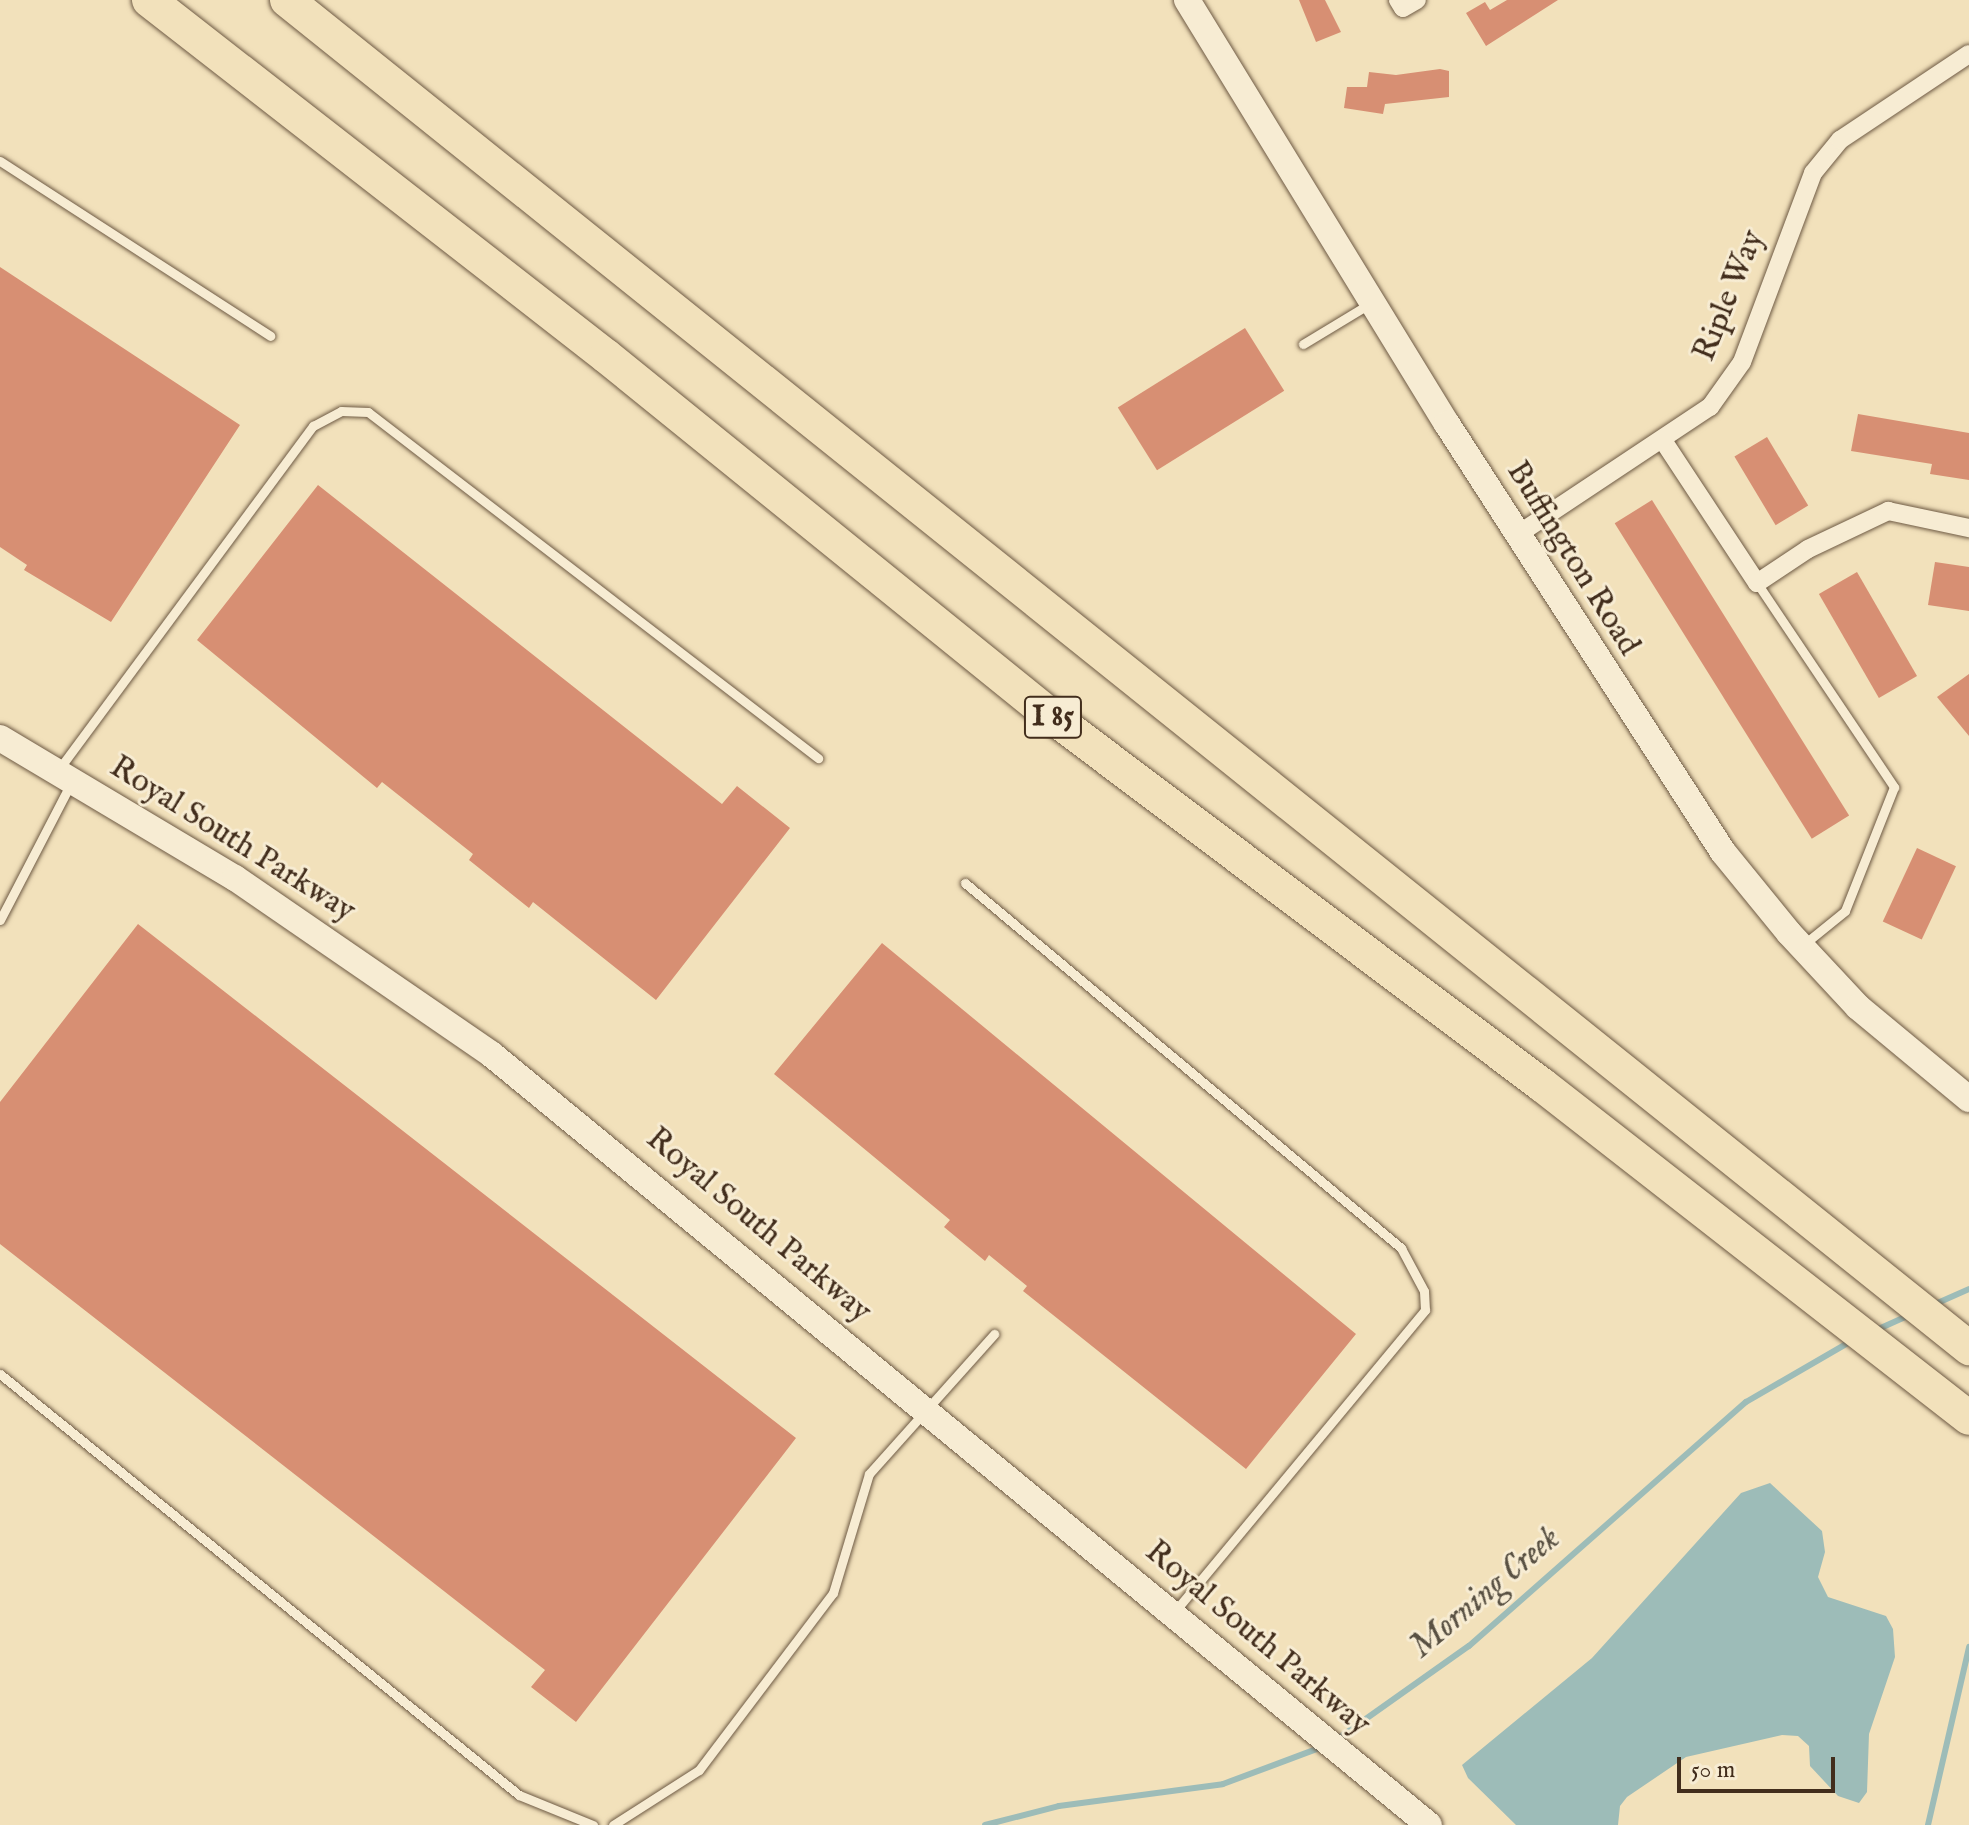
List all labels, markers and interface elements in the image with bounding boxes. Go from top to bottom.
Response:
street label: Riple Way [1686,225,1774,367]
street label: Buffington Road [1497,455,1647,663]
road number: I 85 [1023,691,1083,743]
street label: Royal South Parkway [102,749,362,931]
street label: Royal South Parkway [638,1121,878,1331]
water label: Morning Creek [1402,1518,1568,1668]
street label: Royal South Parkway [1137,1534,1377,1744]
scale bar [1681,1741,1839,1791]
text: 50 m [1691,1755,1735,1786]

